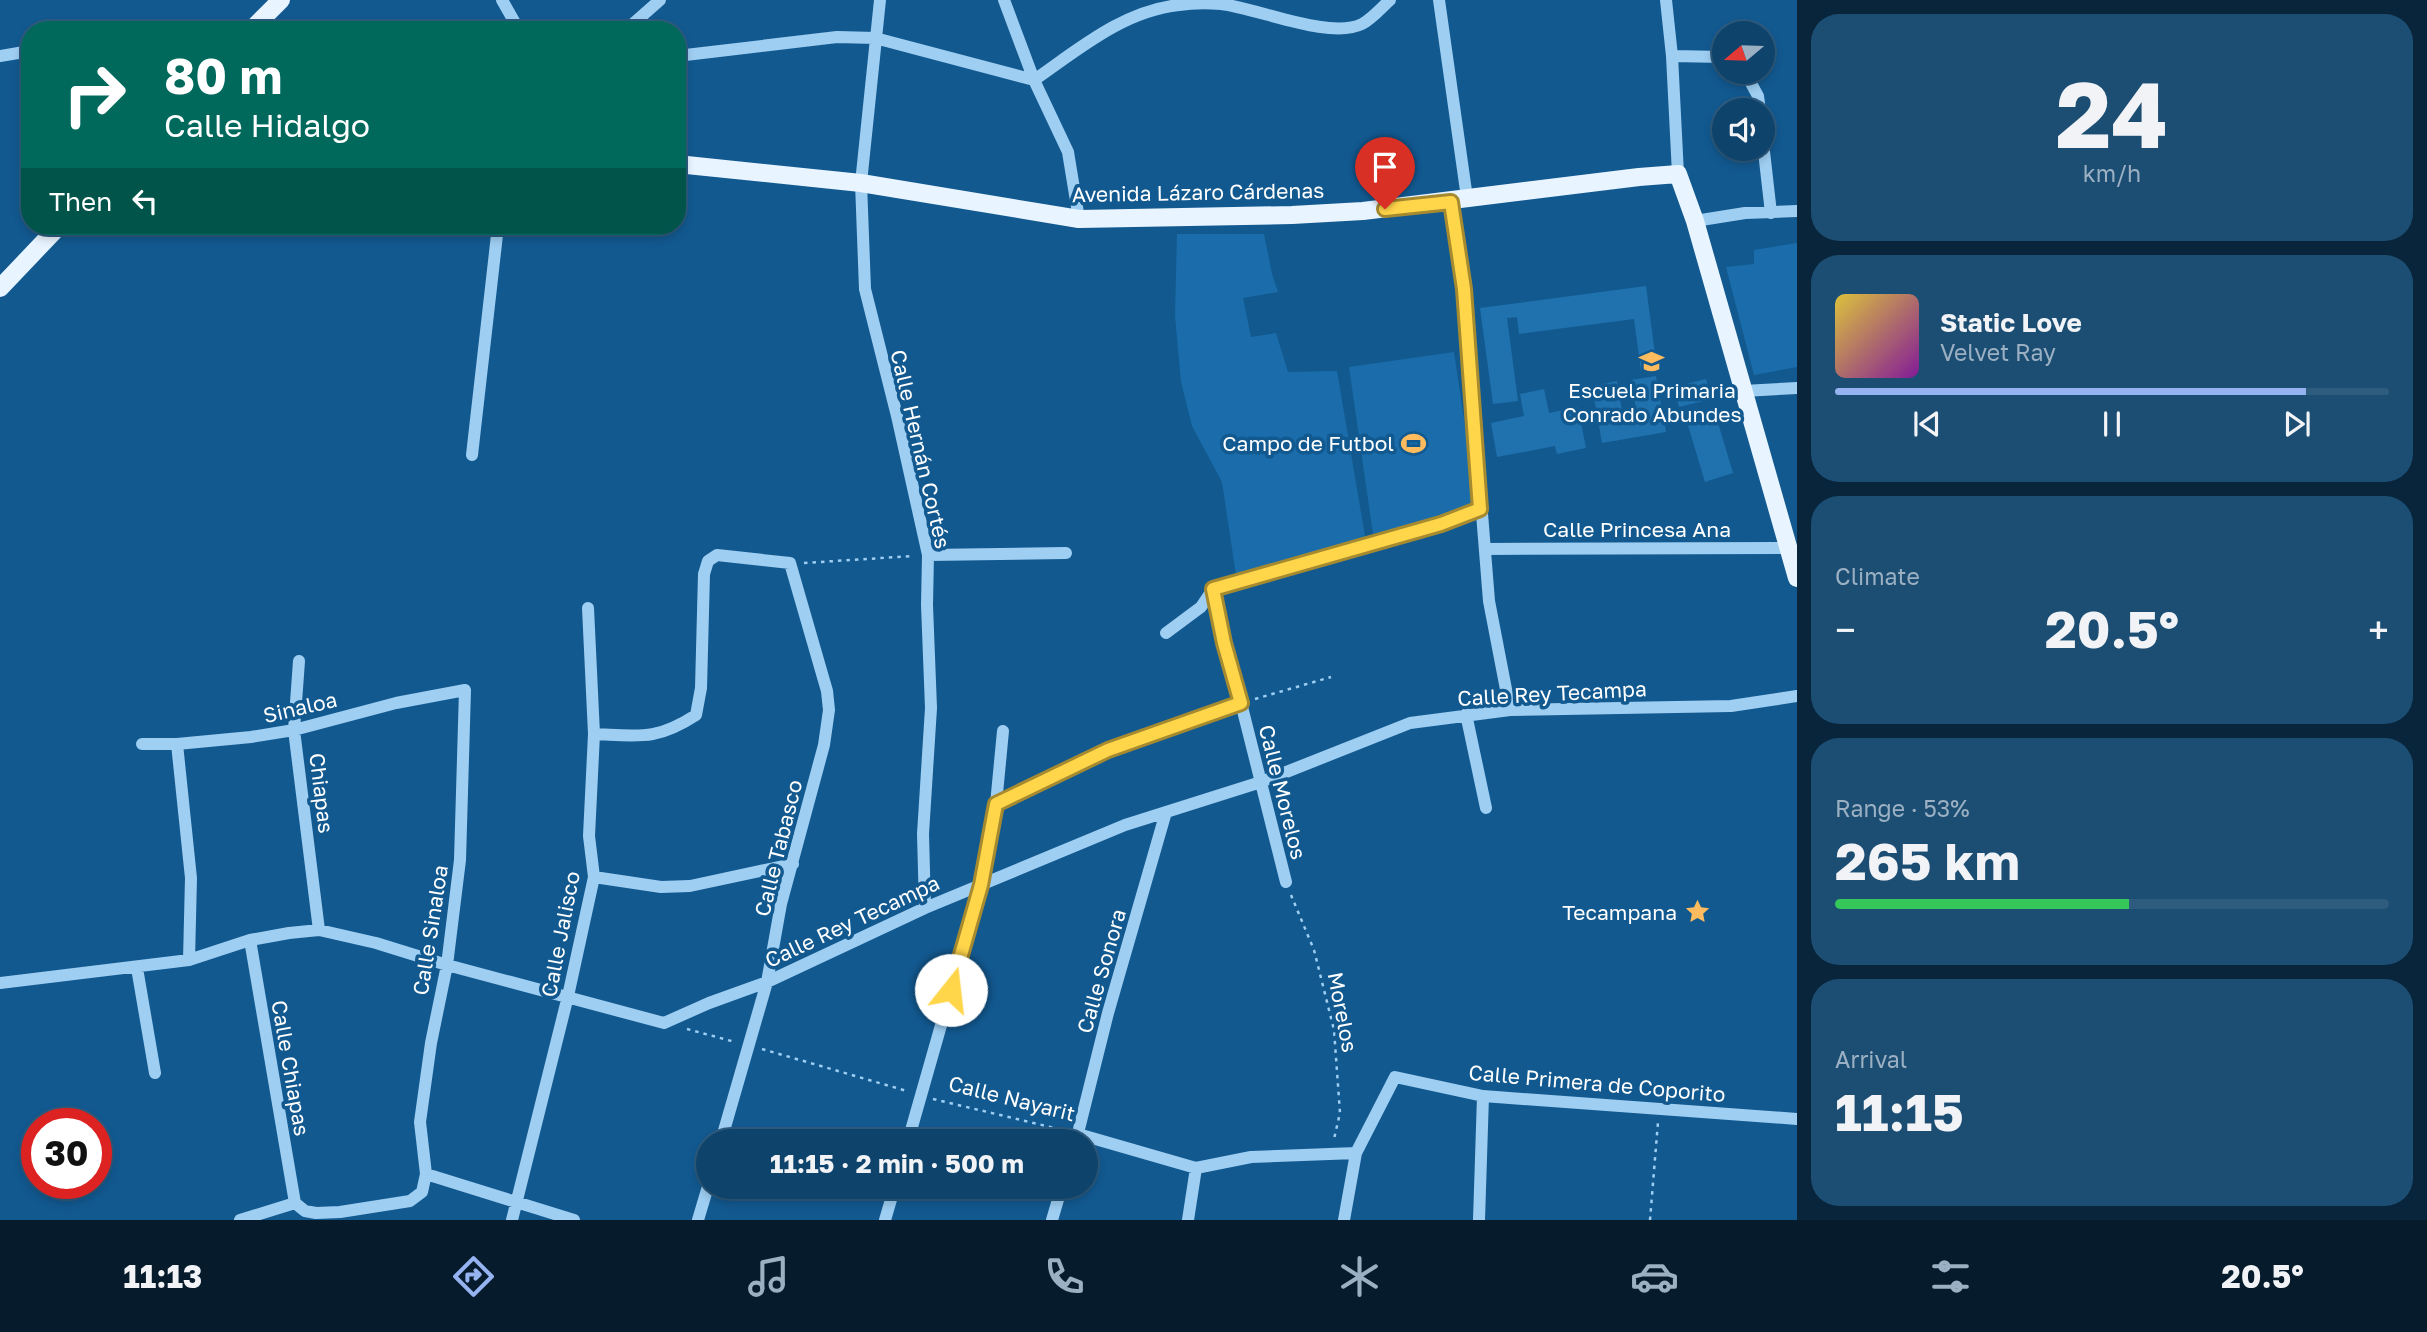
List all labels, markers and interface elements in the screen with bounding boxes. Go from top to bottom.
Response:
north arrow [1712,21,1774,84]
map controls [1712,21,1775,161]
text: 80 m [164,46,282,105]
icon: right [49,49,140,140]
text: 24 [2056,59,2168,168]
button: sound [1712,98,1775,161]
text: Calle Hidalgo [164,106,370,144]
pin [1355,137,1415,209]
icon: arrive [1366,148,1404,186]
text: km/h [2083,159,2141,187]
street label: Avenida Lázaro Cárdenas [1072,177,1324,207]
icon: left [126,182,164,220]
text: Then [49,186,112,217]
text: Static Love [1940,307,2082,338]
text: Velvet Ray [1940,338,2056,366]
street label: Calle Hernán Cortés [885,347,957,551]
school or university icon: Escuela Primaria Conrado Abundes [1638,347,1666,375]
place label: Escuela Primaria Conrado Abundes [1562,377,1742,427]
icon: previous [1908,405,1946,443]
icon: pause [2093,405,2131,443]
icon: next [2278,405,2316,443]
sports icon: Campo de Futbol [1400,429,1428,457]
place label: Campo de Futbol [1222,430,1394,456]
street label: Calle Princesa Ana [1543,516,1731,542]
text: Climate [1835,562,1920,590]
text: 20.5° [2045,597,2179,659]
text: − [1835,607,1856,652]
text: + [2368,607,2389,652]
street label: Calle Rey Tecampa [1457,675,1647,711]
street label: Sinaloa [261,686,339,728]
street label: Calle Morelos [1254,722,1312,862]
street label: Chiapas [304,751,340,835]
street label: Calle Tabasco [748,777,808,919]
text: Range · 53% [1835,794,1970,822]
text: 265 km [1835,829,2020,891]
street label: Calle Sinaloa [407,863,453,997]
street label: Calle Jalisco [535,869,585,999]
street label: Calle Rey Tecampa [761,869,943,973]
place icon: Tecampana [1683,898,1711,926]
place label: Tecampana [1562,899,1677,925]
street label: Calle Sonora [1071,906,1131,1036]
position arrow [914,953,988,1027]
street label: Morelos [1323,970,1363,1054]
street label: Calle Chiapas [266,998,316,1138]
text: Arrival [1835,1045,1907,1073]
street label: Calle Primera de Coporito [1467,1059,1727,1107]
street label: Calle Nayarit [946,1070,1078,1126]
text: 11:15 [1835,1080,1964,1142]
speed limit sign: 30 [21,1108,112,1199]
text: 11:15 · 2 min · 500 m [770,1148,1024,1179]
icon: directions [449,1252,498,1301]
icon: music [744,1252,793,1301]
icon: phone [1040,1252,1089,1301]
icon: climate [1335,1252,1384,1301]
icon: car [1630,1252,1679,1301]
icon: filters [1926,1252,1975,1301]
text: 11:13 [123,1257,202,1295]
text: 20.5° [2221,1257,2304,1295]

